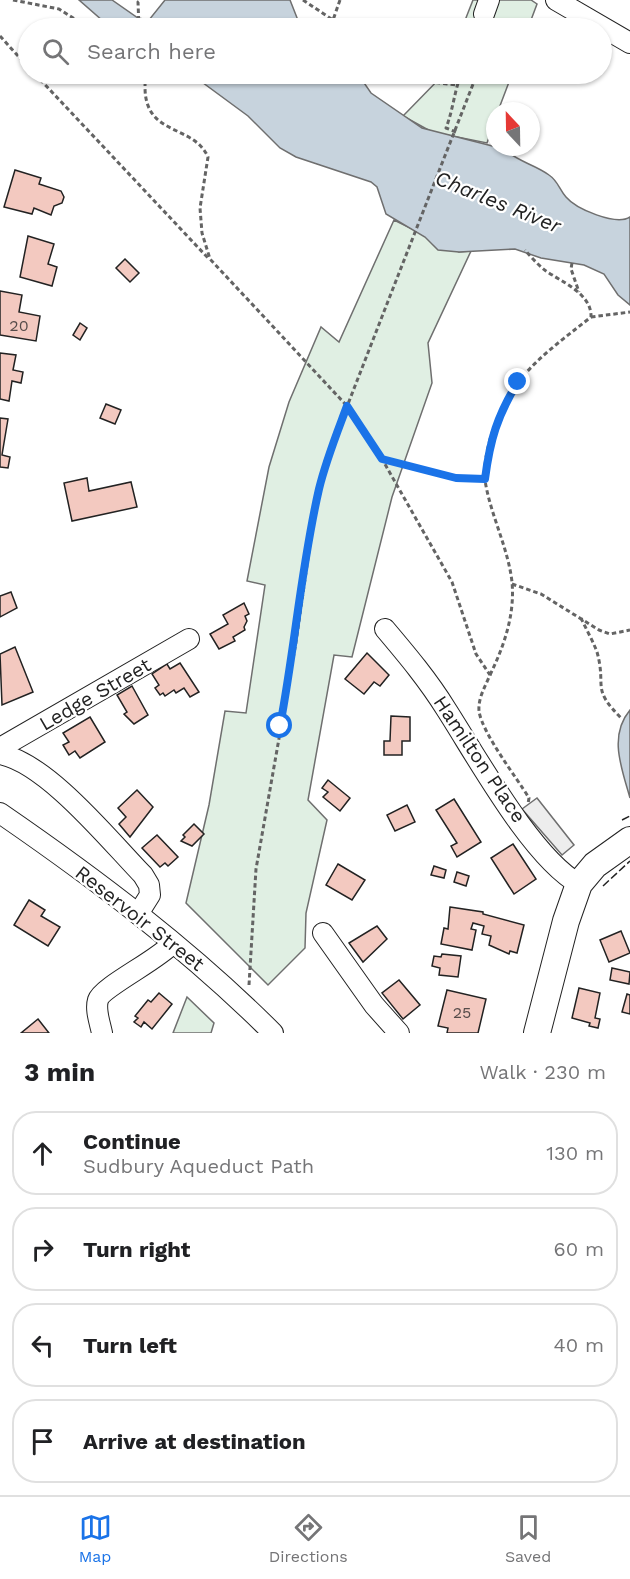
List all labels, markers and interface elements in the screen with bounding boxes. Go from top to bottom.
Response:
search box [18,18,612,84]
icon: search [39,35,72,68]
text: Search here [87,39,216,64]
north arrow [486,102,540,156]
water label: Charles River [432,165,565,238]
house number: 20 [9,316,29,335]
route end [504,368,530,394]
street label: Ledge Street [35,652,156,736]
street label: Hamilton Place [429,691,531,827]
route start [266,712,292,738]
street label: Reservoir Street [71,860,210,976]
house number: 25 [453,1003,471,1022]
text: 3 min [24,1057,95,1087]
text: Walk · 230 m [479,1060,606,1084]
text: Continue [83,1129,181,1154]
icon: ahead [26,1137,59,1170]
text: 130 m [546,1141,604,1165]
text: Sudbury Aqueduct Path [83,1154,314,1178]
icon: right [26,1233,59,1266]
text: Turn right [83,1237,190,1262]
text: 60 m [554,1237,604,1261]
icon: left [26,1329,59,1362]
text: Turn left [83,1333,177,1358]
text: 40 m [553,1333,604,1357]
icon: arrive [26,1425,59,1458]
text: Arrive at destination [83,1429,306,1454]
tab: Map [79,1511,112,1566]
tab: Directions [269,1511,348,1566]
tab: Saved [505,1511,551,1566]

